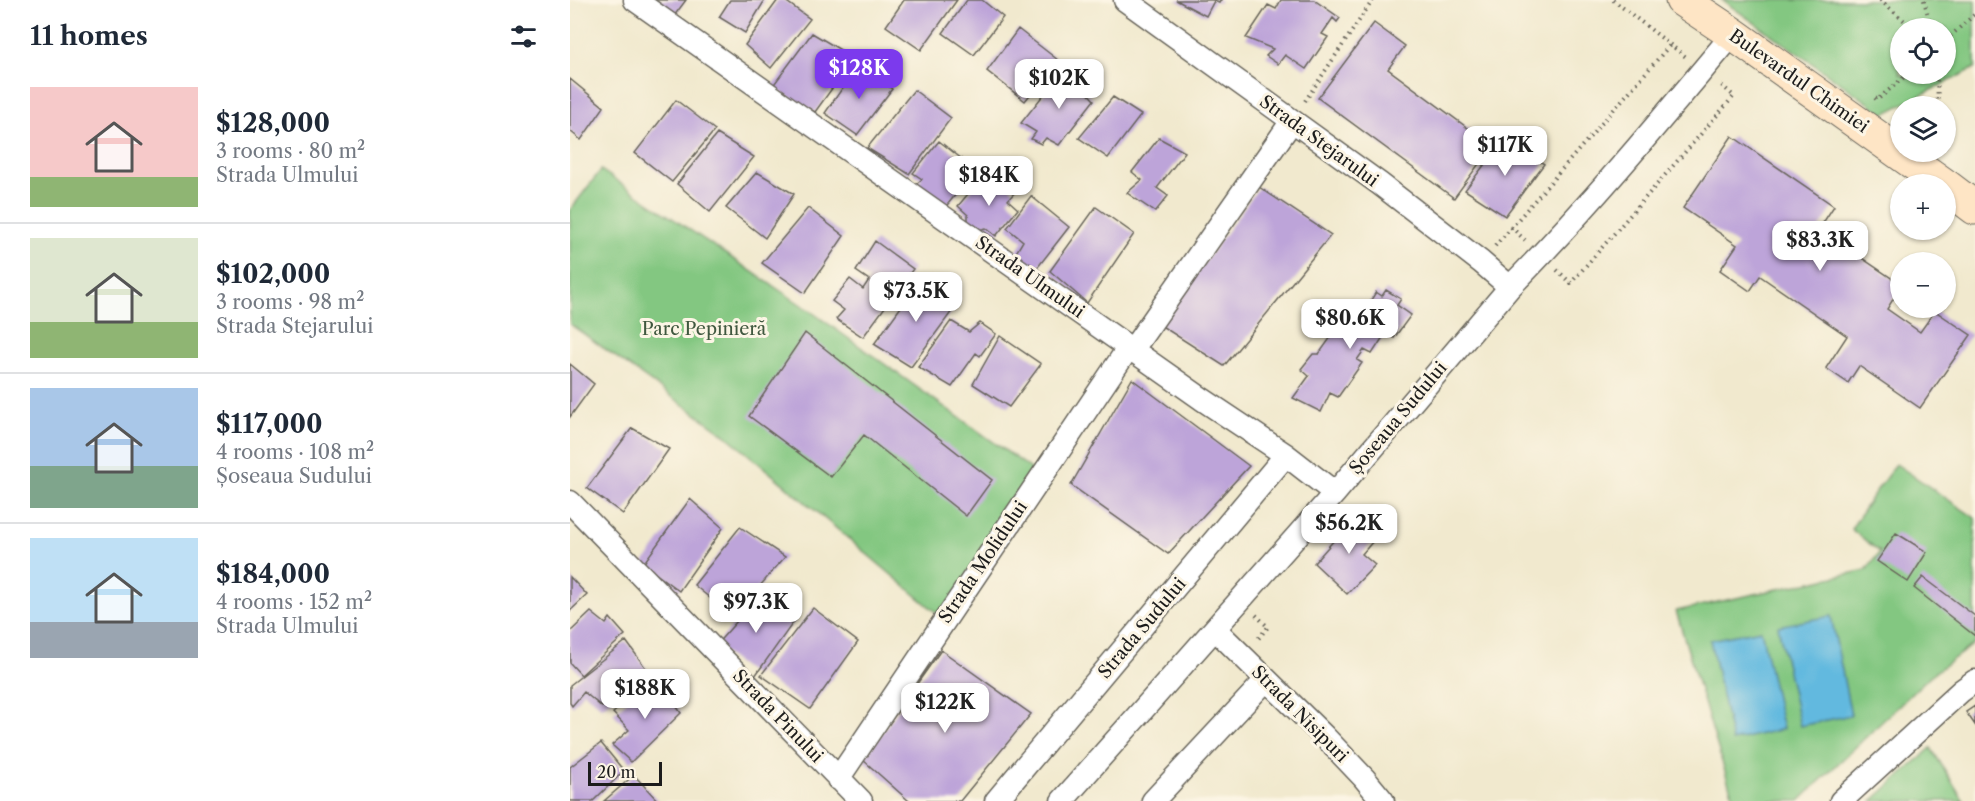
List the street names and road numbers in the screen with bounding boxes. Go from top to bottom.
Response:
street label: Bulevardul Chimiei [1725,25,1873,138]
street label: Strada Stejarului [1255,90,1383,192]
street label: Strada Ulmului [971,231,1089,323]
street label: Șoseaua Sudului [1345,357,1452,479]
street label: Strada Molidului [934,496,1032,627]
street label: Strada Sudului [1093,573,1191,683]
street label: Strada Nisipuri [1247,661,1353,767]
street label: Strada Pinului [728,665,828,767]

